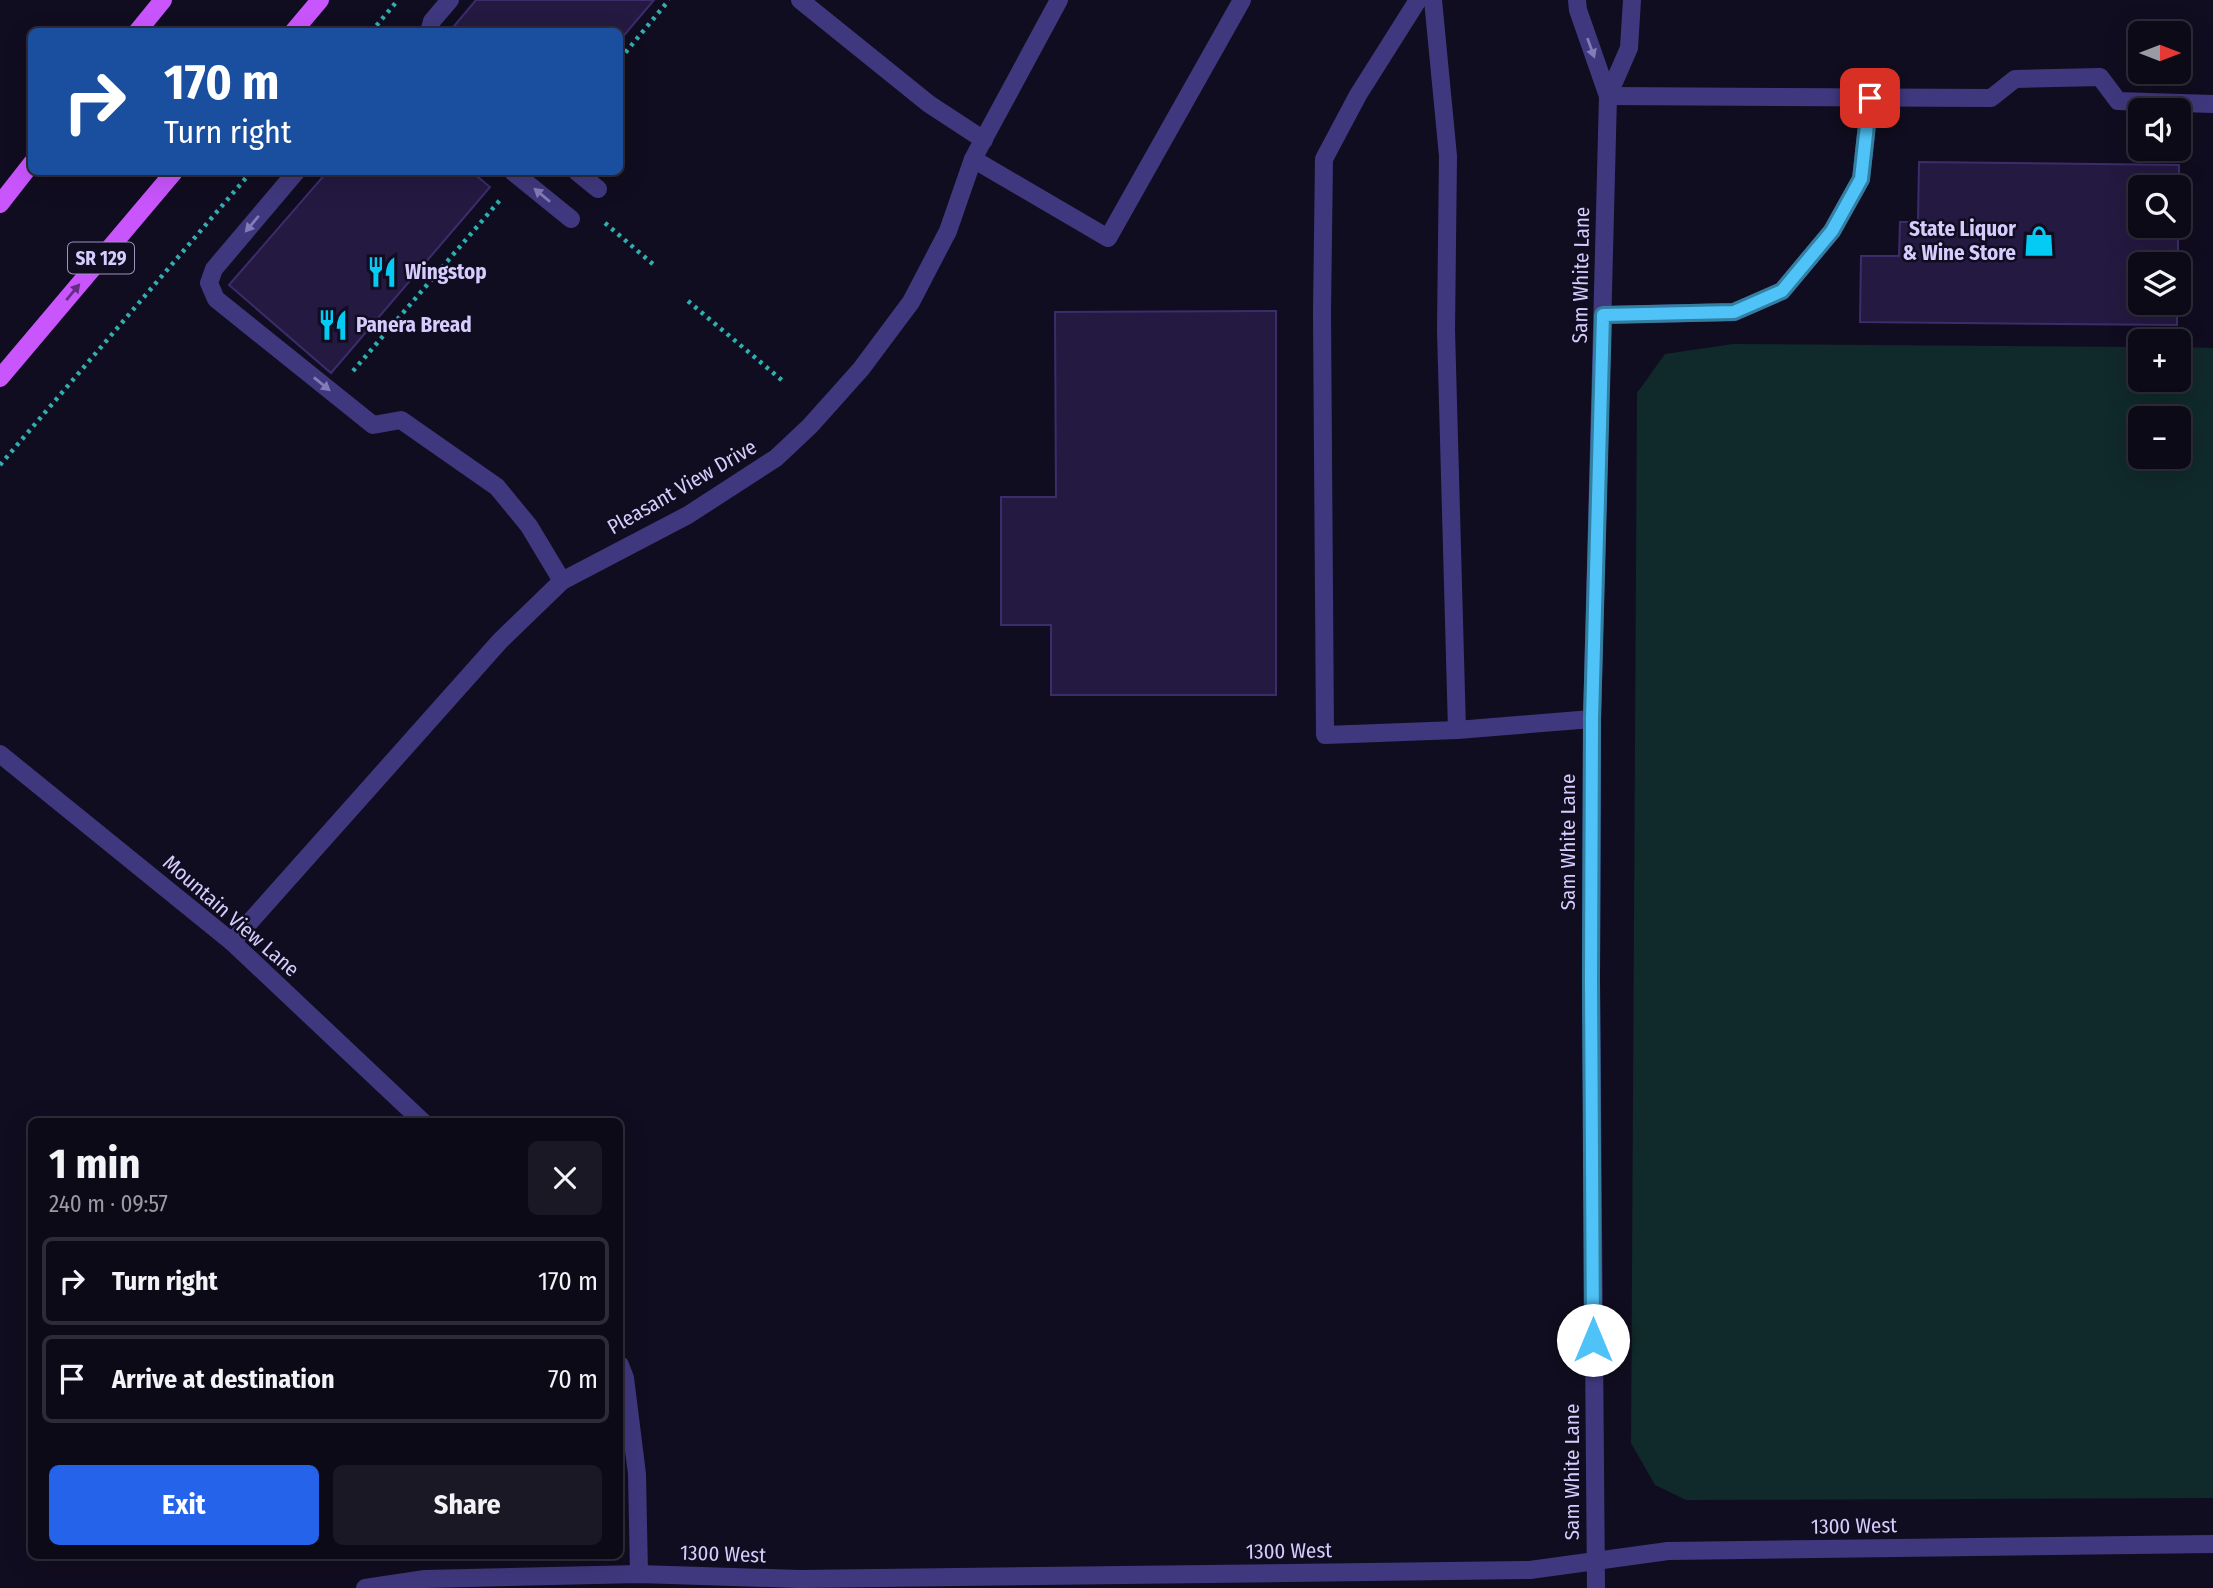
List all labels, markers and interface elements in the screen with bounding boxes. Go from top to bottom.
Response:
north arrow [2128,21,2191,84]
map controls [2128,21,2191,469]
one-way arrow [1586,38,1597,59]
text: 170 m [164,53,280,112]
icon: right [49,56,140,147]
pin [1840,68,1900,128]
icon: arrive [1851,79,1889,117]
button: sound [2128,98,2191,161]
text: Turn right [164,113,291,151]
button: search [2128,175,2191,238]
one-way arrow [534,188,552,203]
street label: Sam White Lane [1567,206,1595,344]
one-way arrow [245,215,260,232]
place label: State Liquor & Wine Store [1903,216,2016,266]
shop icon: State Liquor & Wine Store [2022,224,2056,258]
road number: SR 129 [68,242,134,274]
button: layers [2128,252,2191,315]
restaurant icon: Wingstop [365,255,399,289]
place label: Wingstop [405,259,487,285]
one-way arrow [65,284,80,302]
restaurant icon: Panera Bread [316,308,350,342]
place label: Panera Bread [356,312,472,338]
button: + [2128,329,2191,392]
one-way arrow [313,377,331,392]
button: − [2128,406,2191,469]
street label: Pleasant View Drive [603,434,761,540]
street label: Sam White Lane [1555,774,1581,910]
street label: Mountain View Lane [157,850,305,982]
text: 1 min [49,1139,140,1189]
button: close [528,1141,602,1215]
text: 240 m · 09:57 [49,1190,168,1218]
icon: right [53,1262,91,1300]
text: Turn right [112,1266,218,1297]
text: 170 m [538,1266,598,1297]
position arrow [1556,1303,1630,1377]
icon: arrive [53,1360,91,1398]
text: Arrive at destination [112,1364,335,1395]
text: 70 m [548,1364,598,1395]
street label: Sam White Lane [1559,1404,1585,1540]
button: Exit [49,1465,319,1545]
button: Share [333,1465,602,1545]
street label: 1300 West [1811,1512,1897,1540]
street label: 1300 West [1246,1537,1332,1565]
street label: 1300 West [679,1540,767,1569]

